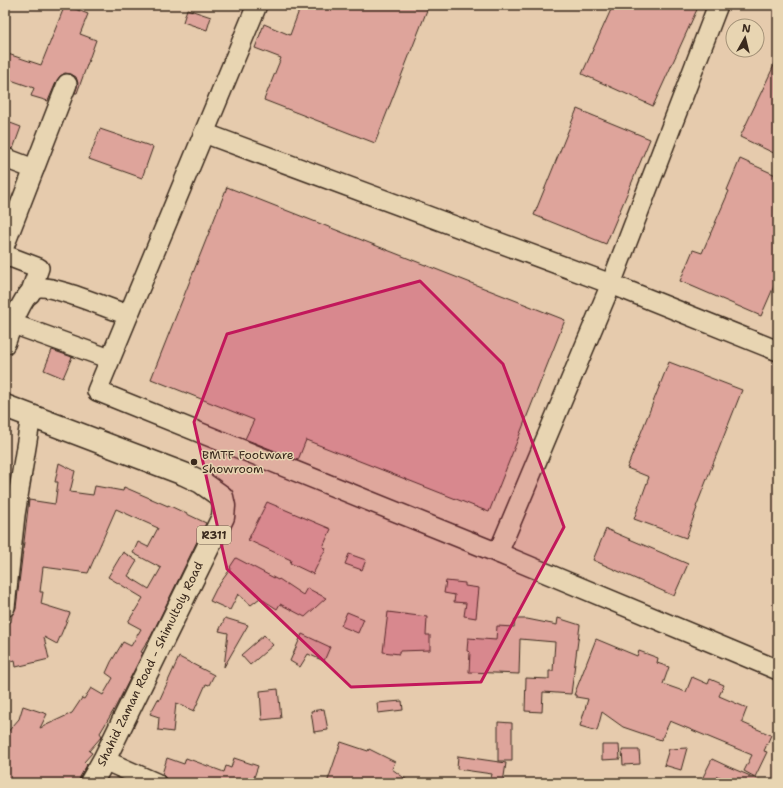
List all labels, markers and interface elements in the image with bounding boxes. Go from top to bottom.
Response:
north arrow [725,18,765,58]
text: N [741,21,752,37]
place label: BMTF Footware Showroom [202,447,294,477]
marker: BMTF Footware Showroom [189,457,199,467]
road number: R311 [197,526,231,544]
street label: Shahid Zaman Road - Shimultoly Road [93,559,207,769]

